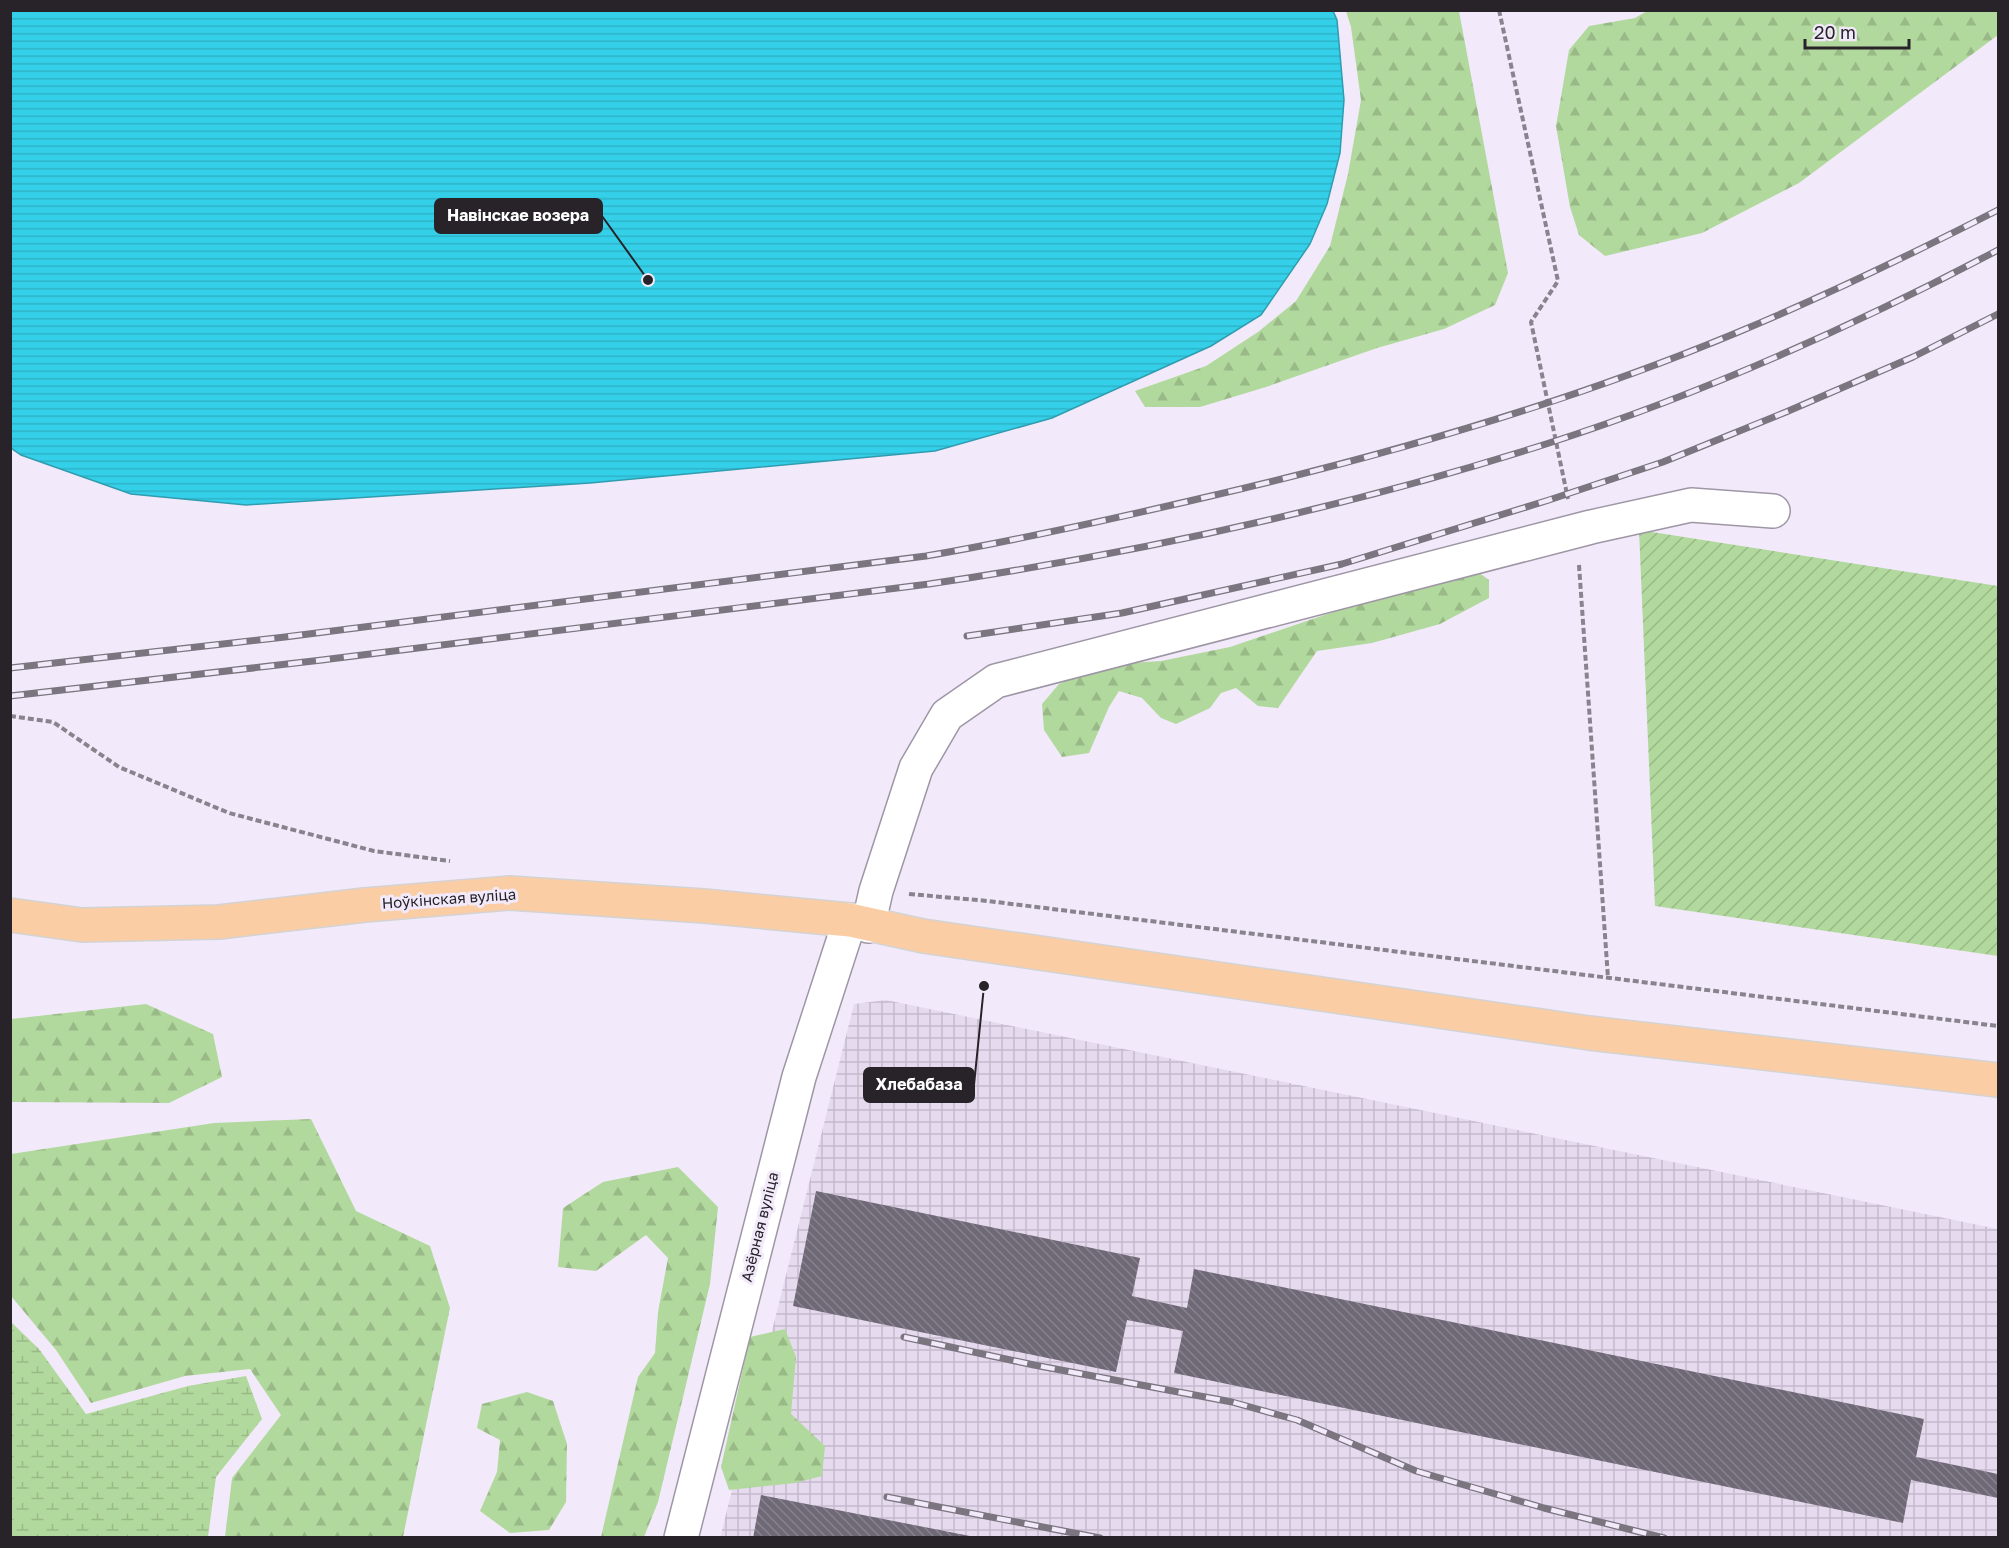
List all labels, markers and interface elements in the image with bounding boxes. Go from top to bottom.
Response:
scale bar [1805,12,1908,50]
text: 20 m [1814,21,1856,43]
callout: Навінскае возера [435,199,602,233]
text: Навінскае возера [447,205,589,225]
street label: Ноўкінская вуліца [381,884,517,912]
callout: Хлебабаза [864,1068,974,1102]
text: Хлебабаза [876,1074,962,1094]
street label: Азёрная вуліца [737,1170,781,1284]

